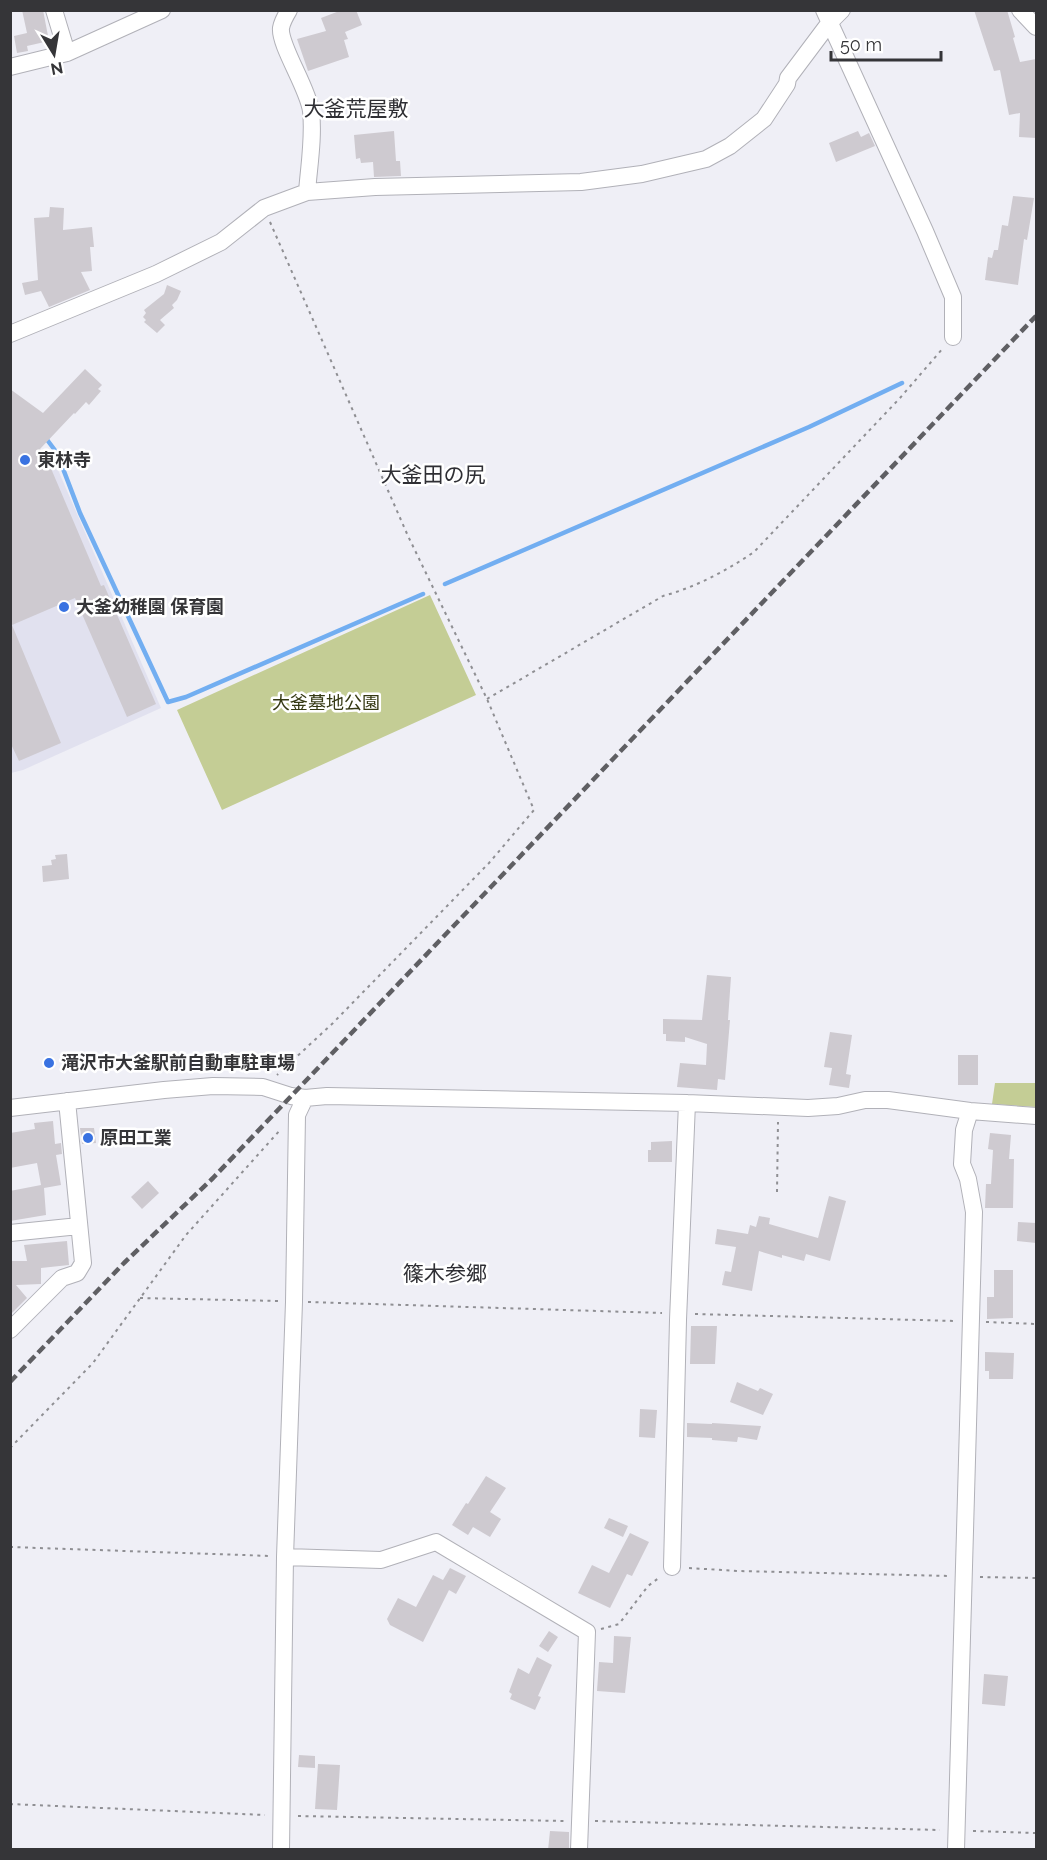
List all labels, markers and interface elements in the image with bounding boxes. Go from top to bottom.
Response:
north arrow [24,24,84,84]
scale bar [831,24,940,62]
text: 50 m [840,34,882,55]
text: N [49,58,65,79]
district label: 大釜荒屋敷 [304,96,409,121]
place label: 東林寺 [37,449,91,470]
marker: 東林寺 [18,453,32,467]
district label: 大釜田の尻 [381,462,486,487]
place label: 大釜幼稚園 保育園 [76,596,224,617]
marker: 大釜幼稚園 保育園 [57,600,71,614]
park label: 大釜墓地公園 [272,692,380,713]
place label: 滝沢市大釜駅前自動車駐車場 [61,1052,295,1073]
marker: 滝沢市大釜駅前自動車駐車場 [42,1056,56,1070]
place label: 原田工業 [100,1127,172,1148]
marker: 原田工業 [81,1131,95,1145]
district label: 篠木参郷 [403,1261,487,1286]

